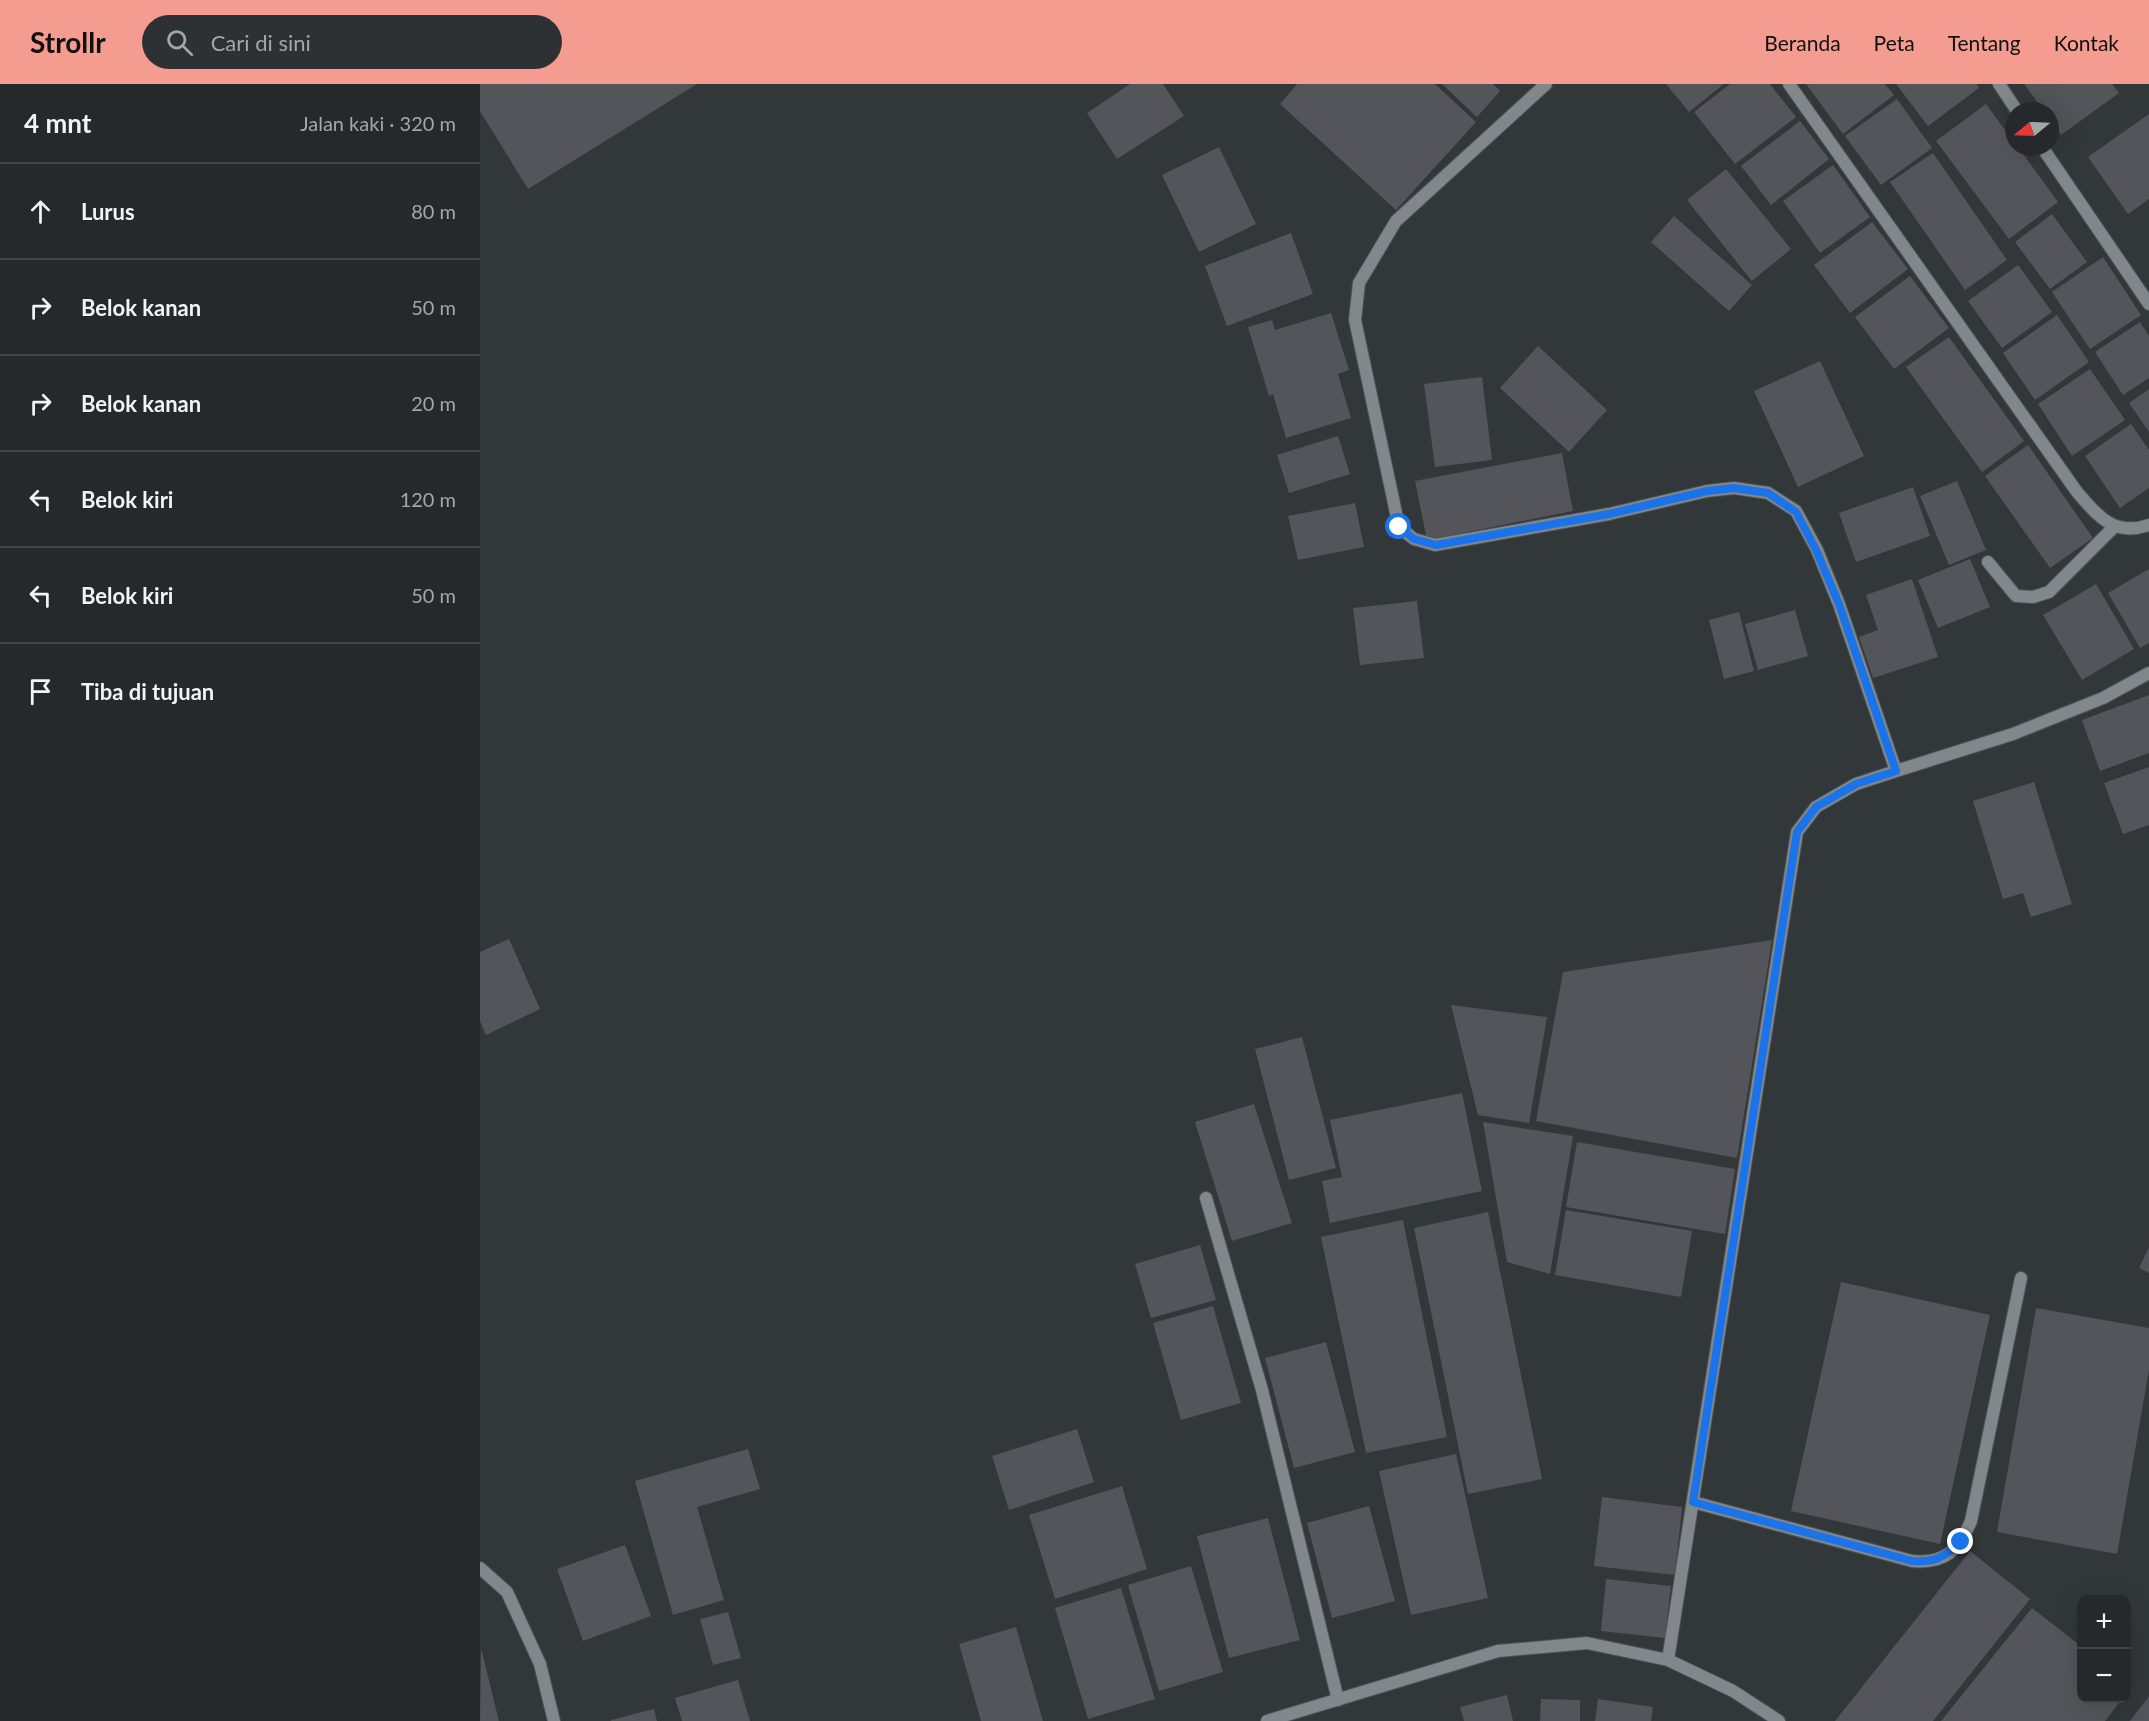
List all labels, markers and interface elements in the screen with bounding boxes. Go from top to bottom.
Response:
search box [142,15,562,69]
text: Strollr [30,25,106,59]
icon: search [163,26,196,59]
text: Cari di sini [211,29,311,56]
text: Beranda [1764,30,1841,55]
text: Peta [1874,30,1915,55]
text: Tentang [1948,30,2021,55]
text: Kontak [2054,30,2119,55]
north arrow [2005,102,2059,156]
text: 4 mnt [24,107,91,139]
text: Jalan kaki · 320 m [300,111,456,135]
icon: ahead [24,195,57,228]
text: Lurus [81,198,135,225]
text: 80 m [411,199,456,223]
icon: right [24,291,57,324]
text: Belok kanan [81,294,201,321]
text: 50 m [411,295,456,319]
icon: right [24,387,57,420]
text: Belok kanan [81,390,201,417]
text: 20 m [411,391,456,415]
icon: left [24,483,57,516]
text: Belok kiri [81,486,173,513]
text: 120 m [400,487,456,511]
route start [1385,513,1411,539]
icon: left [24,579,57,612]
text: Belok kiri [81,582,173,609]
text: 50 m [411,583,456,607]
icon: arrive [24,675,57,708]
text: Tiba di tujuan [81,678,214,705]
route end [1947,1528,1973,1554]
map controls [2077,1595,2131,1703]
button: + [2077,1595,2131,1649]
button: − [2077,1649,2131,1703]

